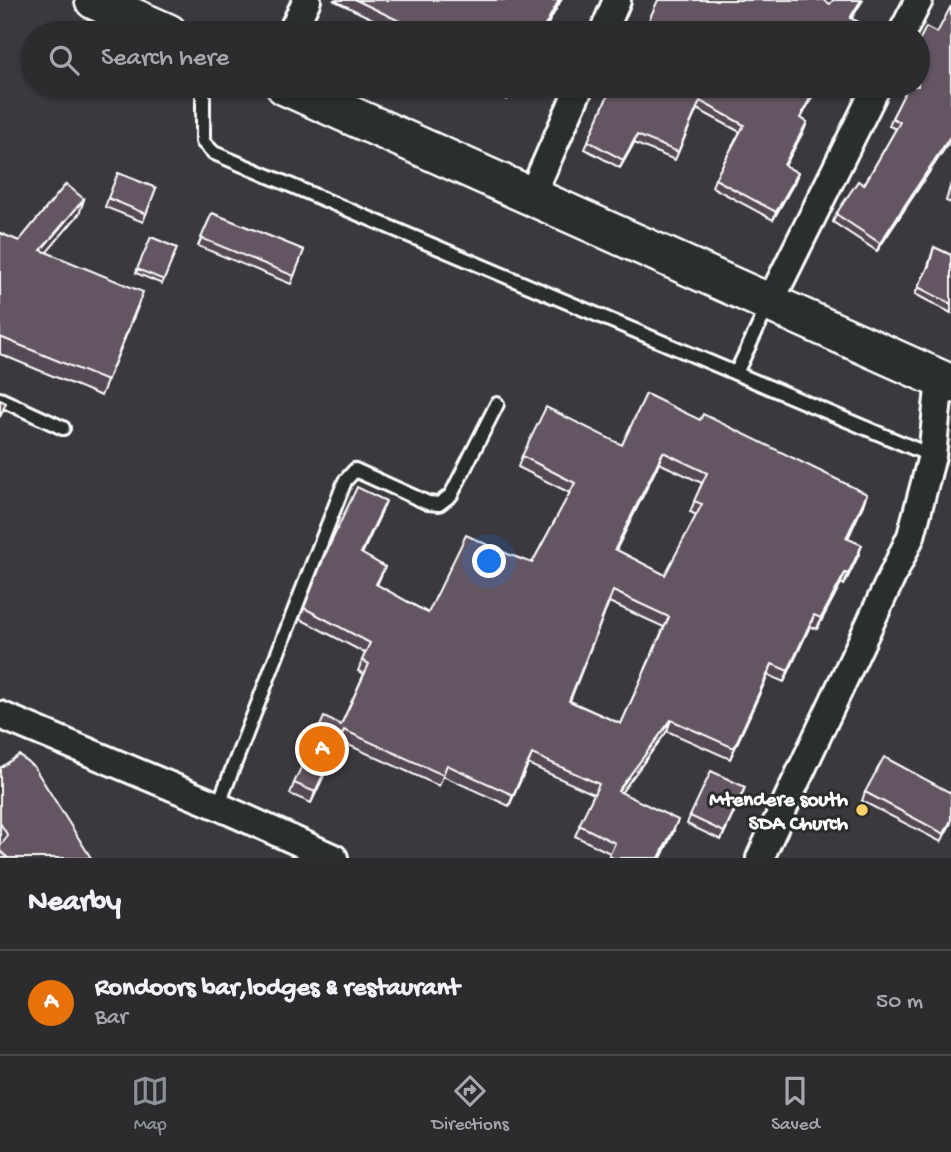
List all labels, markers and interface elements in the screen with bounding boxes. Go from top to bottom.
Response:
search box [21,21,930,98]
icon: search [45,41,83,79]
text: Search here [101,44,229,75]
your location [472,544,506,578]
pin: A [299,723,345,775]
place label: Mtendere south SDA Church [709,789,849,838]
marker: Mtendere south SDA Church [854,802,870,818]
text: Nearby [28,886,121,921]
text: Rondoors bar,lodges & restaurant [95,974,460,1005]
text: A [44,989,58,1016]
text: 50 m [876,989,923,1016]
text: Bar [95,1005,128,1032]
tab: Map [131,1072,169,1137]
tab: Directions [432,1072,509,1137]
tab: Saved [771,1072,820,1137]

